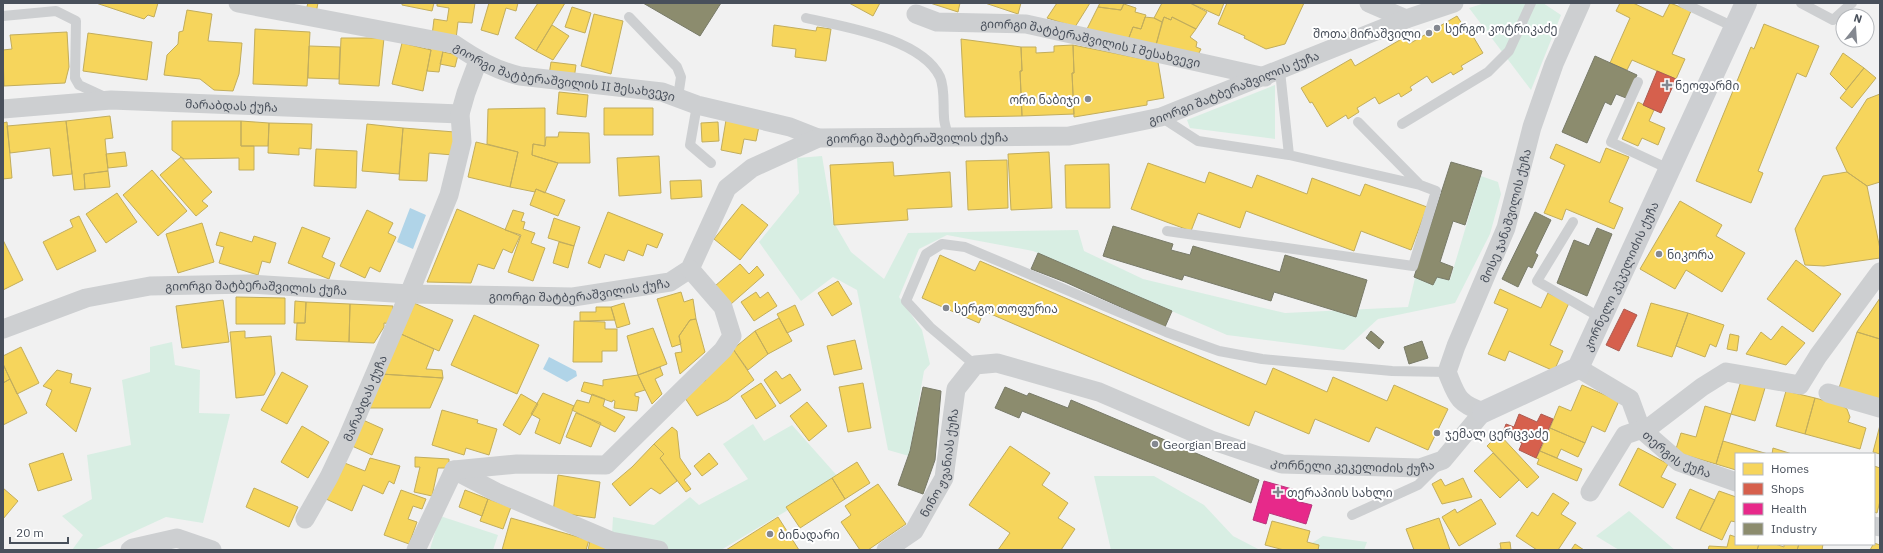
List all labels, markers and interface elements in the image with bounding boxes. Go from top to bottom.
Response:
north arrow [1835,8,1875,48]
text: N [1852,11,1864,26]
street label: გიორგი შატბერაშვილის I შესახვევი [980,15,1202,70]
place label: სერგო კოტრიკაძე [1445,21,1558,36]
marker: სერგო კოტრიკაძე [1432,23,1442,33]
place label: შოთა მირაშვილი [1313,26,1421,42]
marker: შოთა მირაშვილი [1424,28,1434,38]
street label: გიორგი შატბერაშვილის II შესახვევი [451,39,678,104]
street label: გიორგი შატბერაშვილის ქუჩა [1147,47,1321,127]
place label: ნეოფარმი [1675,78,1739,93]
marker: ნეოფარმი [1662,80,1672,90]
place label: ორი ნაბიჯი [1009,92,1080,107]
marker: ორი ნაბიჯი [1083,94,1093,104]
street label: მარაბდას ქუჩა [185,95,278,114]
street label: გიორგი შატბერაშვილის ქუჩა [826,129,1008,145]
street label: მოსე ჯანაშვილის ქუჩა [1476,147,1534,285]
street label: კორნელი კეკელიძის ქუჩა [1579,199,1661,353]
place label: ნიკორა [1667,247,1714,262]
marker: ნიკორა [1654,249,1664,259]
street label: გიორგი შატბერაშვილის ქუჩა [489,275,671,305]
street label: გიორგი შატბერაშვილის ქუჩა [165,276,348,298]
place label: სერგო თოფურია [954,301,1058,316]
marker: სერგო თოფურია [941,303,951,313]
street label: მარაბდას ქუჩა [339,352,390,444]
street label: ნინო ჟვანიას ქუჩა [916,408,961,520]
place label: ჯემალ ცერცვაძე [1445,426,1549,442]
street label: თერგის ქუჩა [1640,427,1713,480]
marker: ჯემალ ცერცვაძე [1432,428,1442,438]
place label: Georgian Bread [1163,437,1246,452]
marker: Georgian Bread [1150,439,1160,449]
street label: კორნელი კეკელიძის ქუჩა [1270,453,1436,476]
legend [1735,453,1875,545]
text: Homes [1771,461,1809,476]
text: Shops [1771,481,1804,496]
place label: თერაპიის სახლი [1287,485,1393,501]
marker: თერაპიის სახლი [1272,486,1284,498]
text: Health [1771,501,1807,516]
scale bar [10,519,68,545]
text: Industry [1771,521,1817,536]
text: 20 m [16,525,44,540]
place label: ბინადარი [778,527,840,543]
marker: ბინადარი [765,529,775,539]

